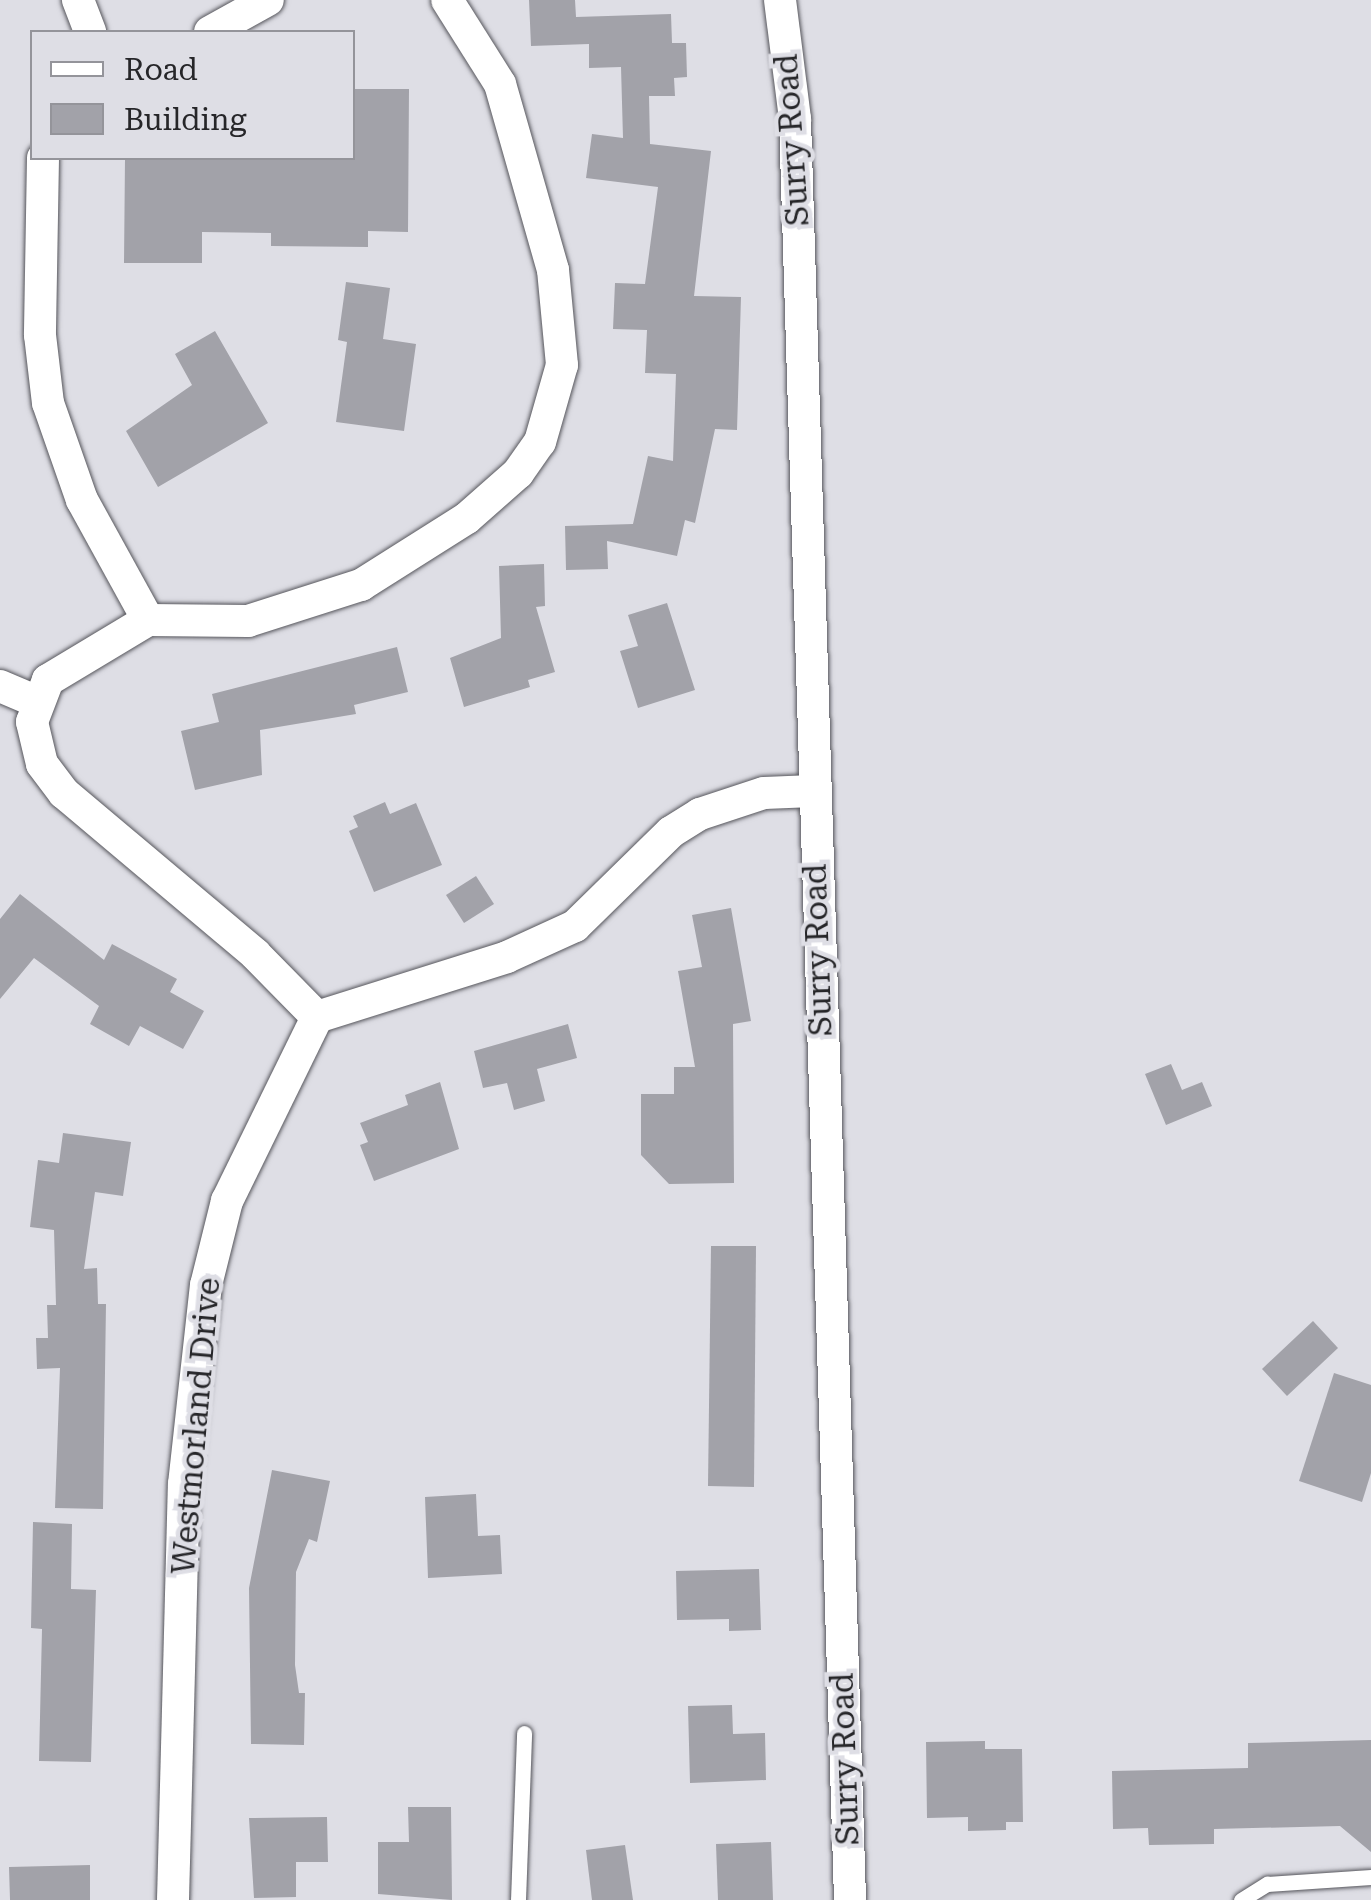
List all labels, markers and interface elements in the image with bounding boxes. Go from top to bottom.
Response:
legend [30,30,355,160]
text: Road [124,52,198,87]
street label: Surry Road [767,53,817,227]
text: Building [124,102,247,137]
street label: Surry Road [796,863,840,1037]
street label: Westmorland Drive [164,1276,228,1576]
street label: Surry Road [823,1672,867,1846]

